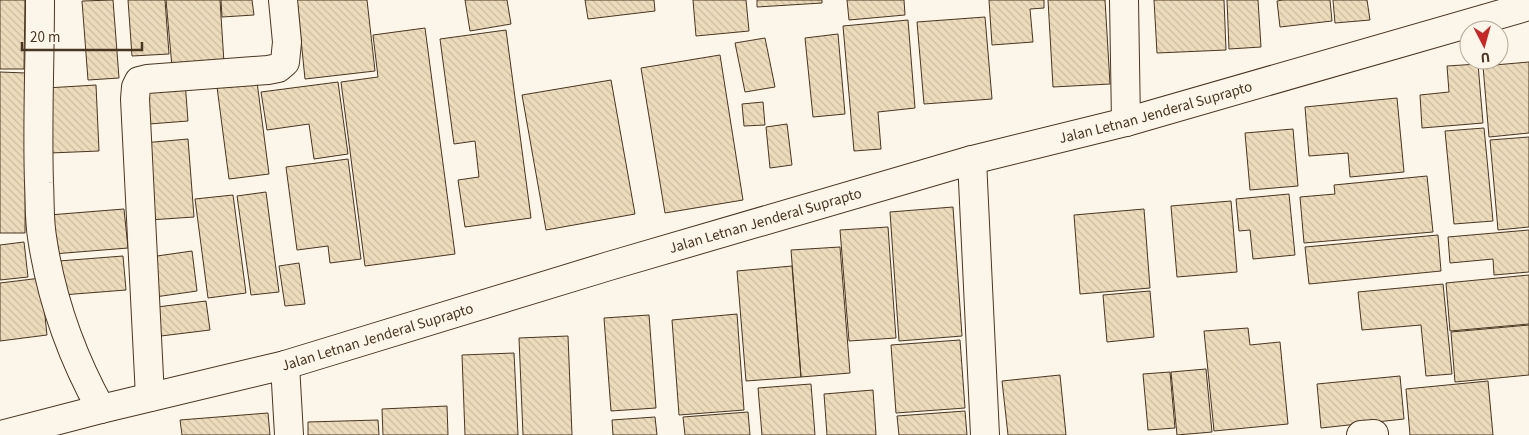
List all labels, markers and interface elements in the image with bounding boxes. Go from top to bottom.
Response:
scale bar [22,20,142,52]
north arrow [1459,20,1509,70]
text: 20 m [30,27,60,48]
text: U [1480,47,1491,67]
street label: Jalan Letnan Jenderal Suprapto [1057,76,1255,149]
street label: Jalan Letnan Jenderal Suprapto [666,183,864,259]
street label: Jalan Letnan Jenderal Suprapto [279,298,476,377]

